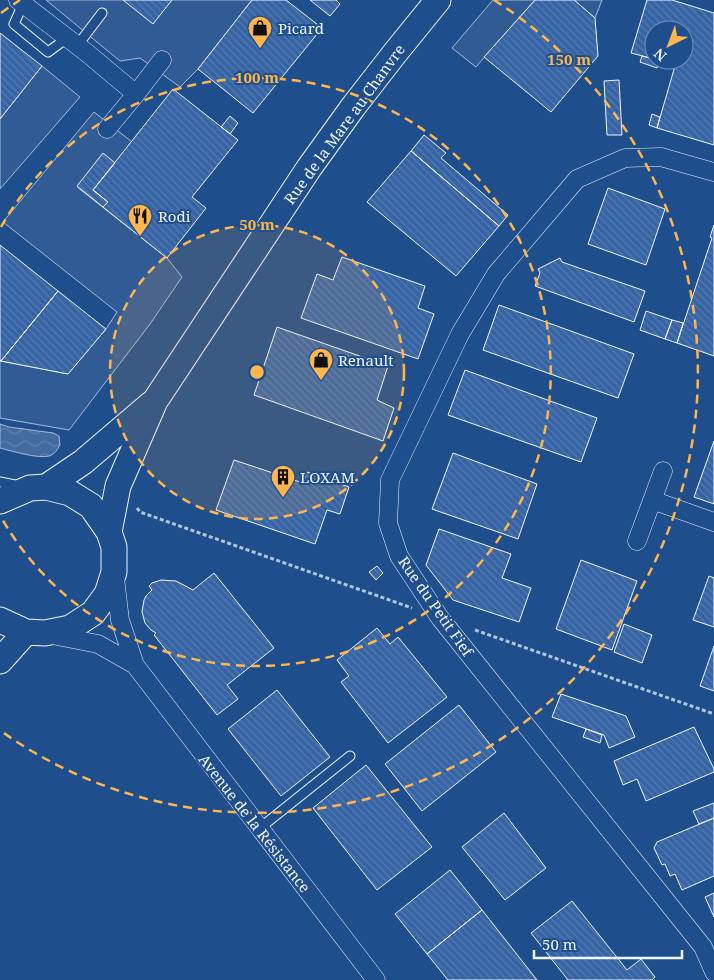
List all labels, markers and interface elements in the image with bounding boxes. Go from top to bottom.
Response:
shop icon: Picard [247,15,273,49]
place label: Picard [278,18,324,38]
north arrow [644,20,694,70]
street label: Rue de la Mare au Chanvre [279,40,409,208]
text: N [650,44,670,66]
text: 150 m [547,49,591,69]
text: 100 m [235,67,279,87]
restaurant icon: Rodi [127,203,153,237]
place label: Rodi [158,206,191,226]
text: 50 m [239,214,275,234]
shop icon: Renault [308,347,334,381]
place label: Renault [338,350,393,370]
centre of rings [248,363,266,381]
building icon: LOXAM [270,464,296,498]
place label: LOXAM [300,467,355,487]
street label: Rue du Petit Fief [394,552,479,661]
street label: Avenue de la Résistance [195,750,315,896]
scale bar [534,928,682,960]
text: 50 m [542,934,577,954]

